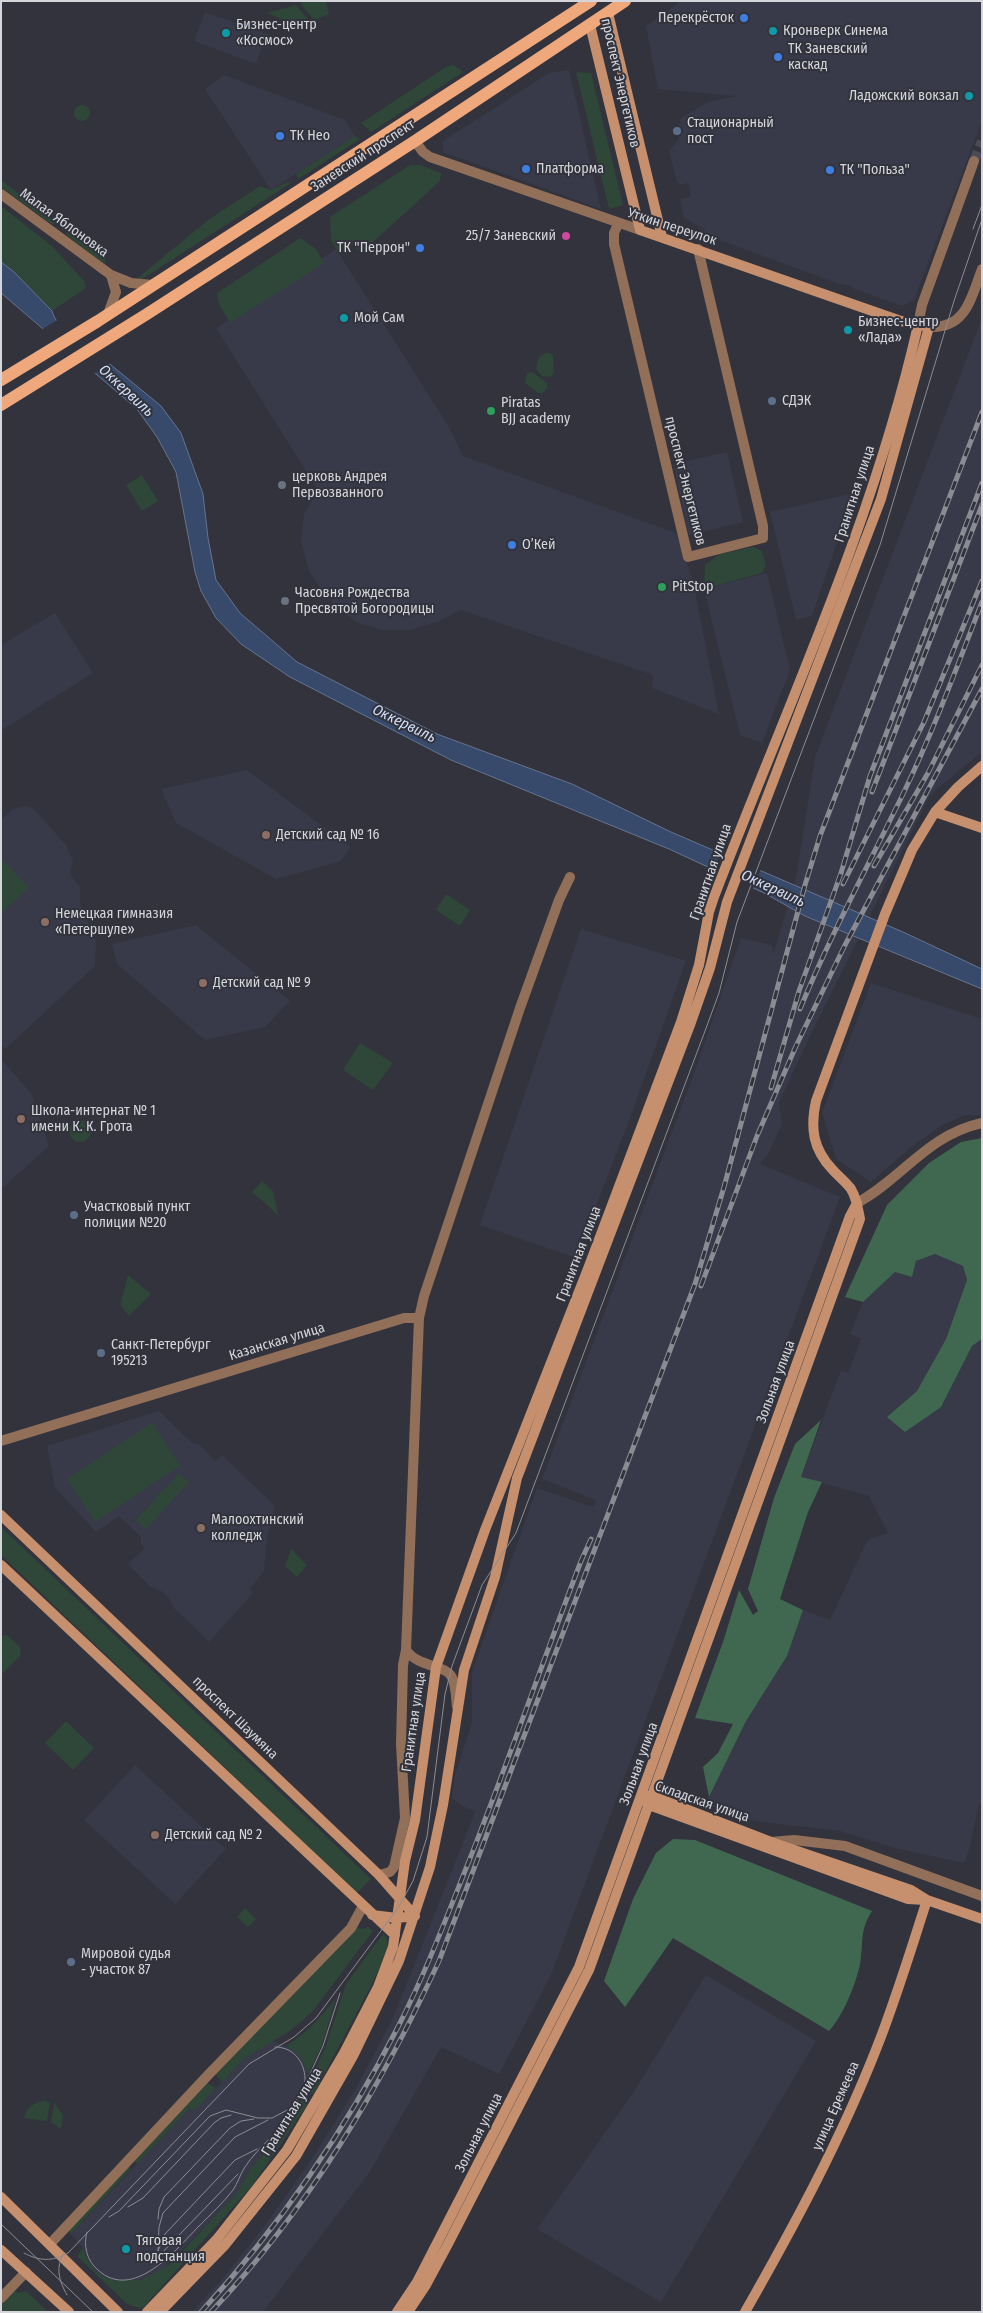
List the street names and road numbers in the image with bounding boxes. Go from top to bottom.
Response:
street label: проспект Энергетиков [597,17,643,149]
street label: Заневский проспект [308,116,418,196]
street label: Малая Яблоновка [16,185,112,261]
street label: Уткин переулок [625,205,719,249]
street label: проспект Энергетиков [661,415,709,547]
street label: Гранитная улица [831,443,879,545]
street label: Гранитная улица [687,822,735,922]
street label: Гранитная улица [553,1204,605,1304]
street label: Казанская улица [227,1319,327,1365]
street label: Зольная улица [753,1338,799,1426]
street label: Гранитная улица [399,1671,429,1773]
street label: проспект Шаумяна [189,1673,281,1763]
street label: Зольная улица [616,1720,662,1808]
street label: Складская улица [652,1778,752,1826]
street label: улица Еремеева [809,2059,863,2153]
street label: Гранитная улица [258,2065,326,2159]
street label: Зольная улица [452,2090,506,2176]

